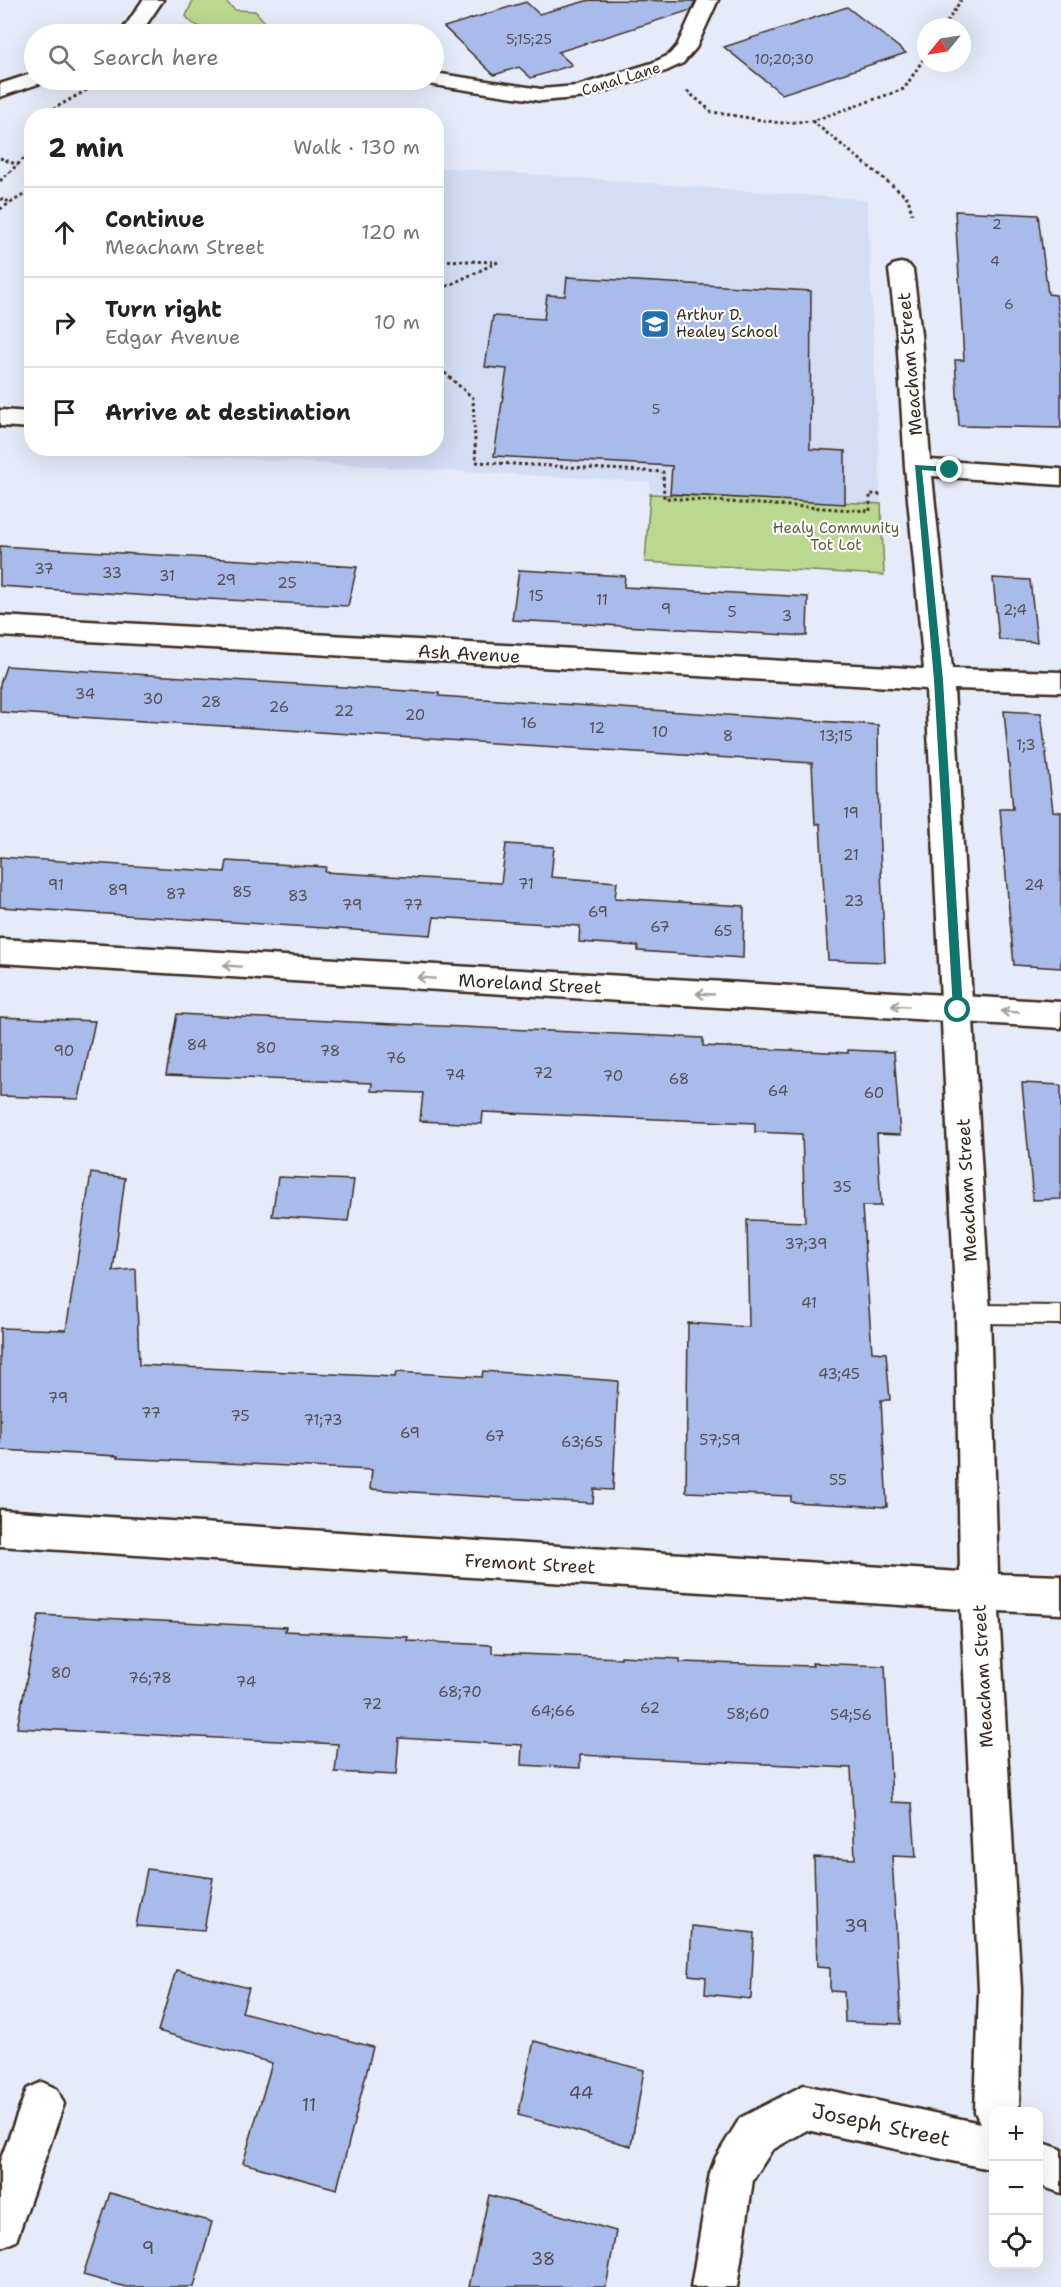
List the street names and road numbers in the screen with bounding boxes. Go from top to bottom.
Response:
street label: Canal Lane [579,58,663,100]
street label: Meacham Street [892,291,928,437]
street label: Ash Avenue [417,639,521,669]
street label: Moreland Street [458,968,602,1000]
street label: Meacham Street [951,1117,983,1262]
street label: Fremont Street [464,1549,596,1579]
street label: Meacham Street [967,1603,999,1748]
street label: Joseph Street [809,2097,953,2153]

